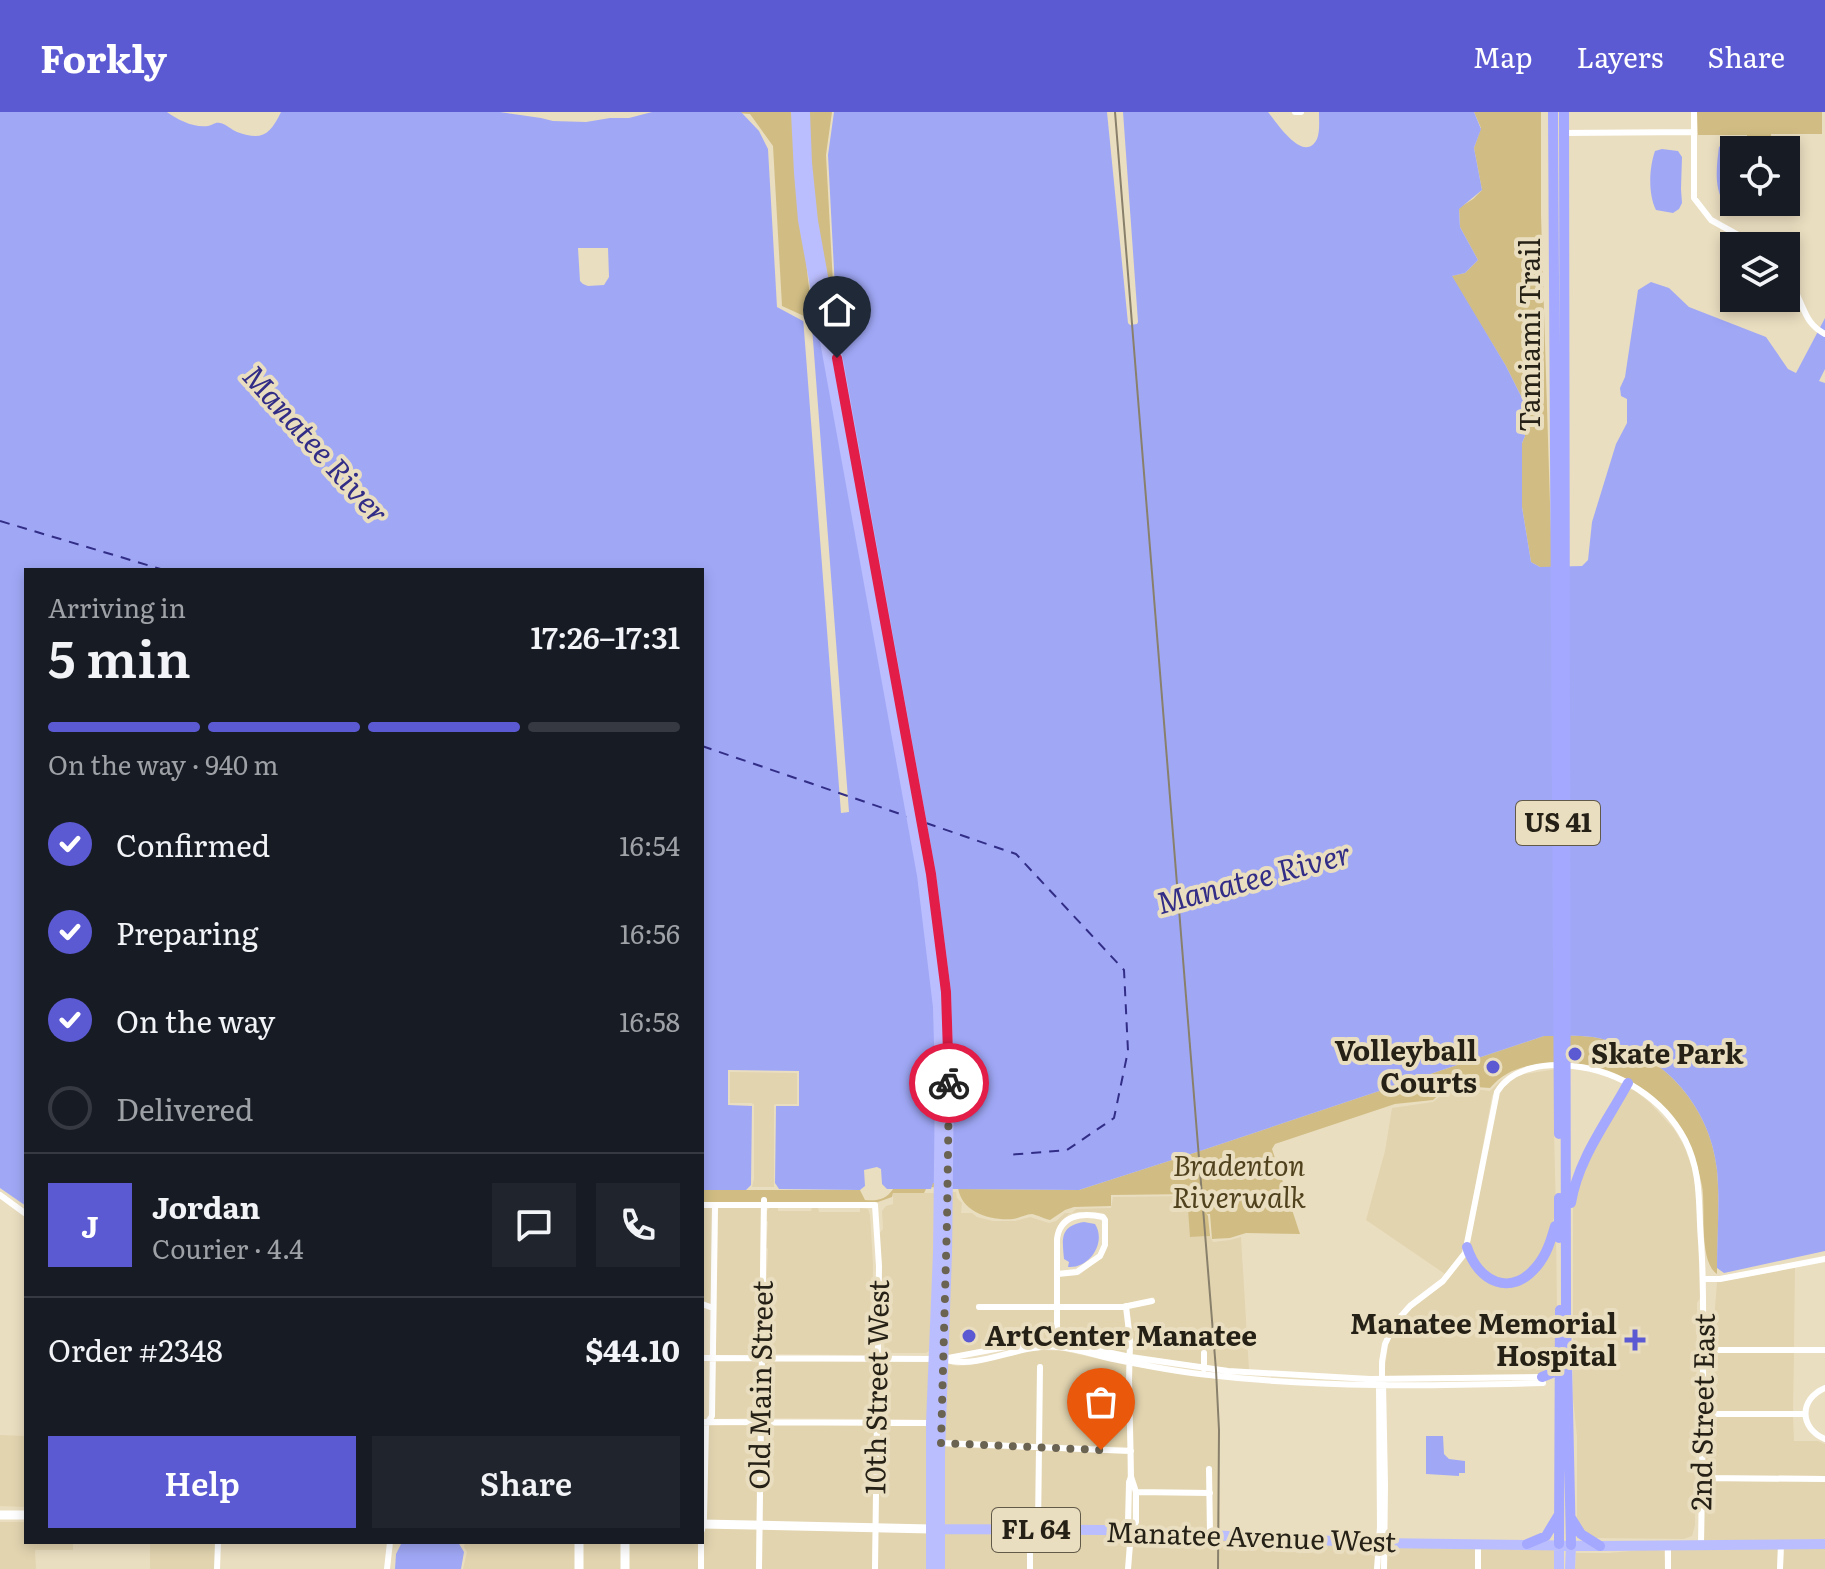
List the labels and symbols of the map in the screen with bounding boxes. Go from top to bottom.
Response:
street label: Tamiami Trail [1507,238,1549,432]
pin [803,276,871,358]
water label: Manatee River [234,354,400,532]
road number: US 41 [1516,801,1600,845]
water label: Manatee River [1151,829,1355,923]
place label: Volleyball Courts [1334,1028,1477,1102]
place label: Skate Park [1591,1031,1744,1073]
courier [909,1043,989,1123]
marker: Skate Park [1566,1045,1584,1063]
marker: Volleyball Courts [1484,1058,1502,1076]
park label: Bradenton Riverwalk [1172,1143,1307,1217]
street label: Old Main Street [736,1279,782,1490]
street label: 10th Street West [852,1279,898,1495]
place label: Manatee Memorial Hospital [1350,1301,1617,1375]
street label: 2nd Street East [1678,1312,1724,1511]
place label: ArtCenter Manatee [985,1313,1257,1355]
marker: ArtCenter Manatee [960,1327,978,1345]
marker: Manatee Memorial Hospital [1624,1329,1646,1351]
pin [1067,1368,1135,1450]
road number: FL 64 [992,1508,1080,1552]
street label: Manatee Avenue West [1105,1509,1398,1561]

